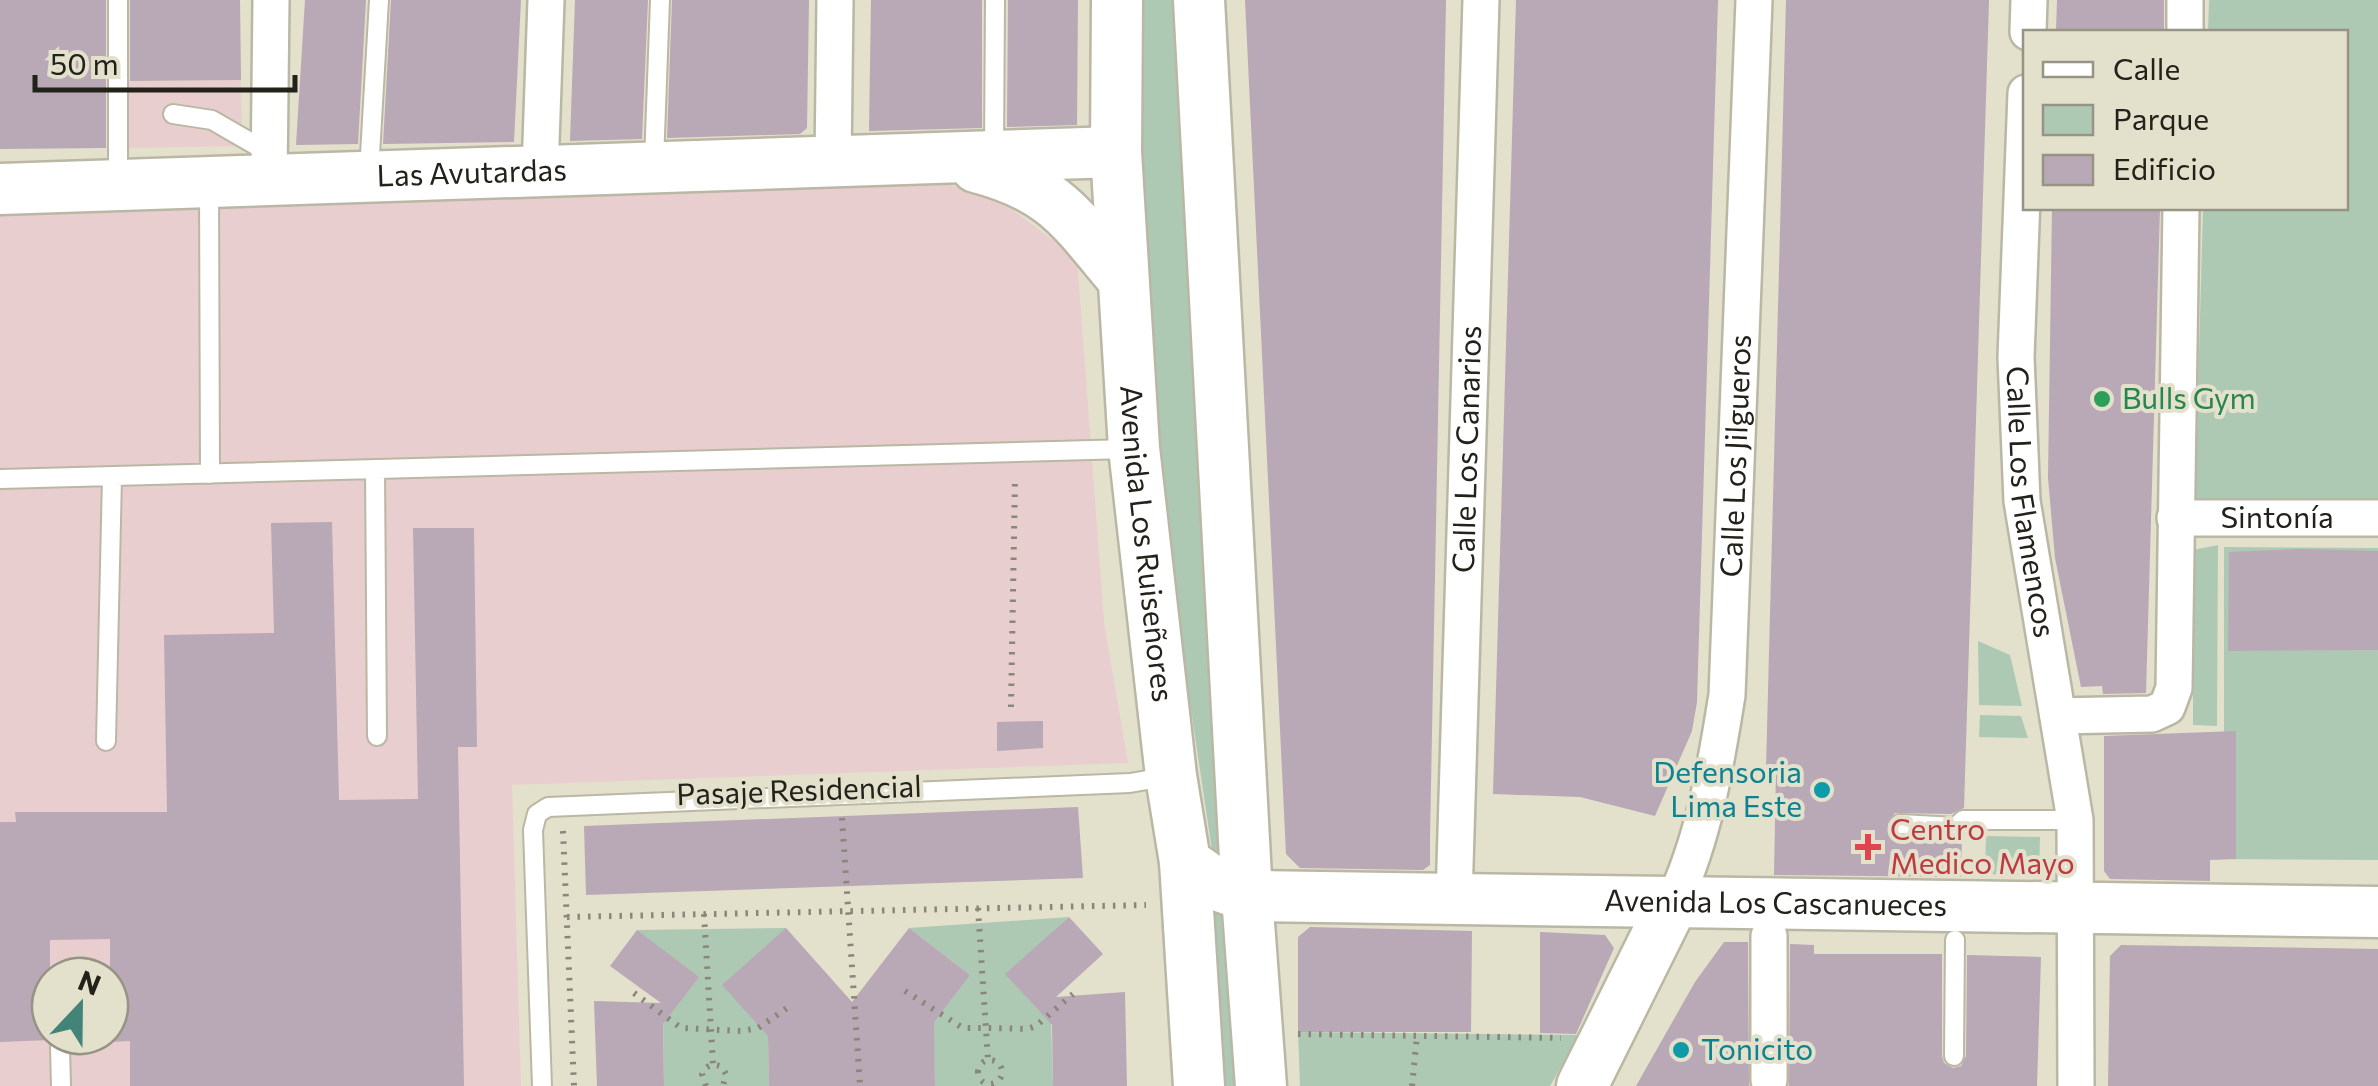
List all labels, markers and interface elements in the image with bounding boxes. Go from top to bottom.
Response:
scale bar [35,30,295,92]
legend [2023,30,2348,210]
text: 50 m [50,44,119,81]
text: Calle [2113,49,2180,86]
text: Parque [2113,99,2209,136]
street label: Las Avutardas [376,149,567,193]
text: Edificio [2113,149,2216,186]
street label: Calle Los Canarios [1443,325,1487,573]
street label: Calle Los Jilgueros [1711,334,1757,578]
street label: Calle Los Flamencos [2000,365,2065,640]
place label: Bulls Gym [2122,378,2256,415]
street label: Avenida Los Ruiseñores [1114,384,1184,704]
marker: Bulls Gym [2091,388,2113,410]
street label: Sintonía [2220,497,2334,534]
place label: Defensoria Lima Este [1653,752,1802,823]
street label: Pasaje Residencial [676,766,922,811]
marker: Defensoria Lima Este [1811,779,1833,801]
place label: Centro Medico Mayo [1890,809,2075,880]
marker: Centro Medico Mayo [1855,834,1881,860]
street label: Avenida Los Cascanueces [1604,880,1947,922]
north arrow [30,956,130,1056]
text: N [74,962,106,1002]
place label: Tonicito [1701,1029,1813,1066]
marker: Tonicito [1670,1039,1692,1061]

